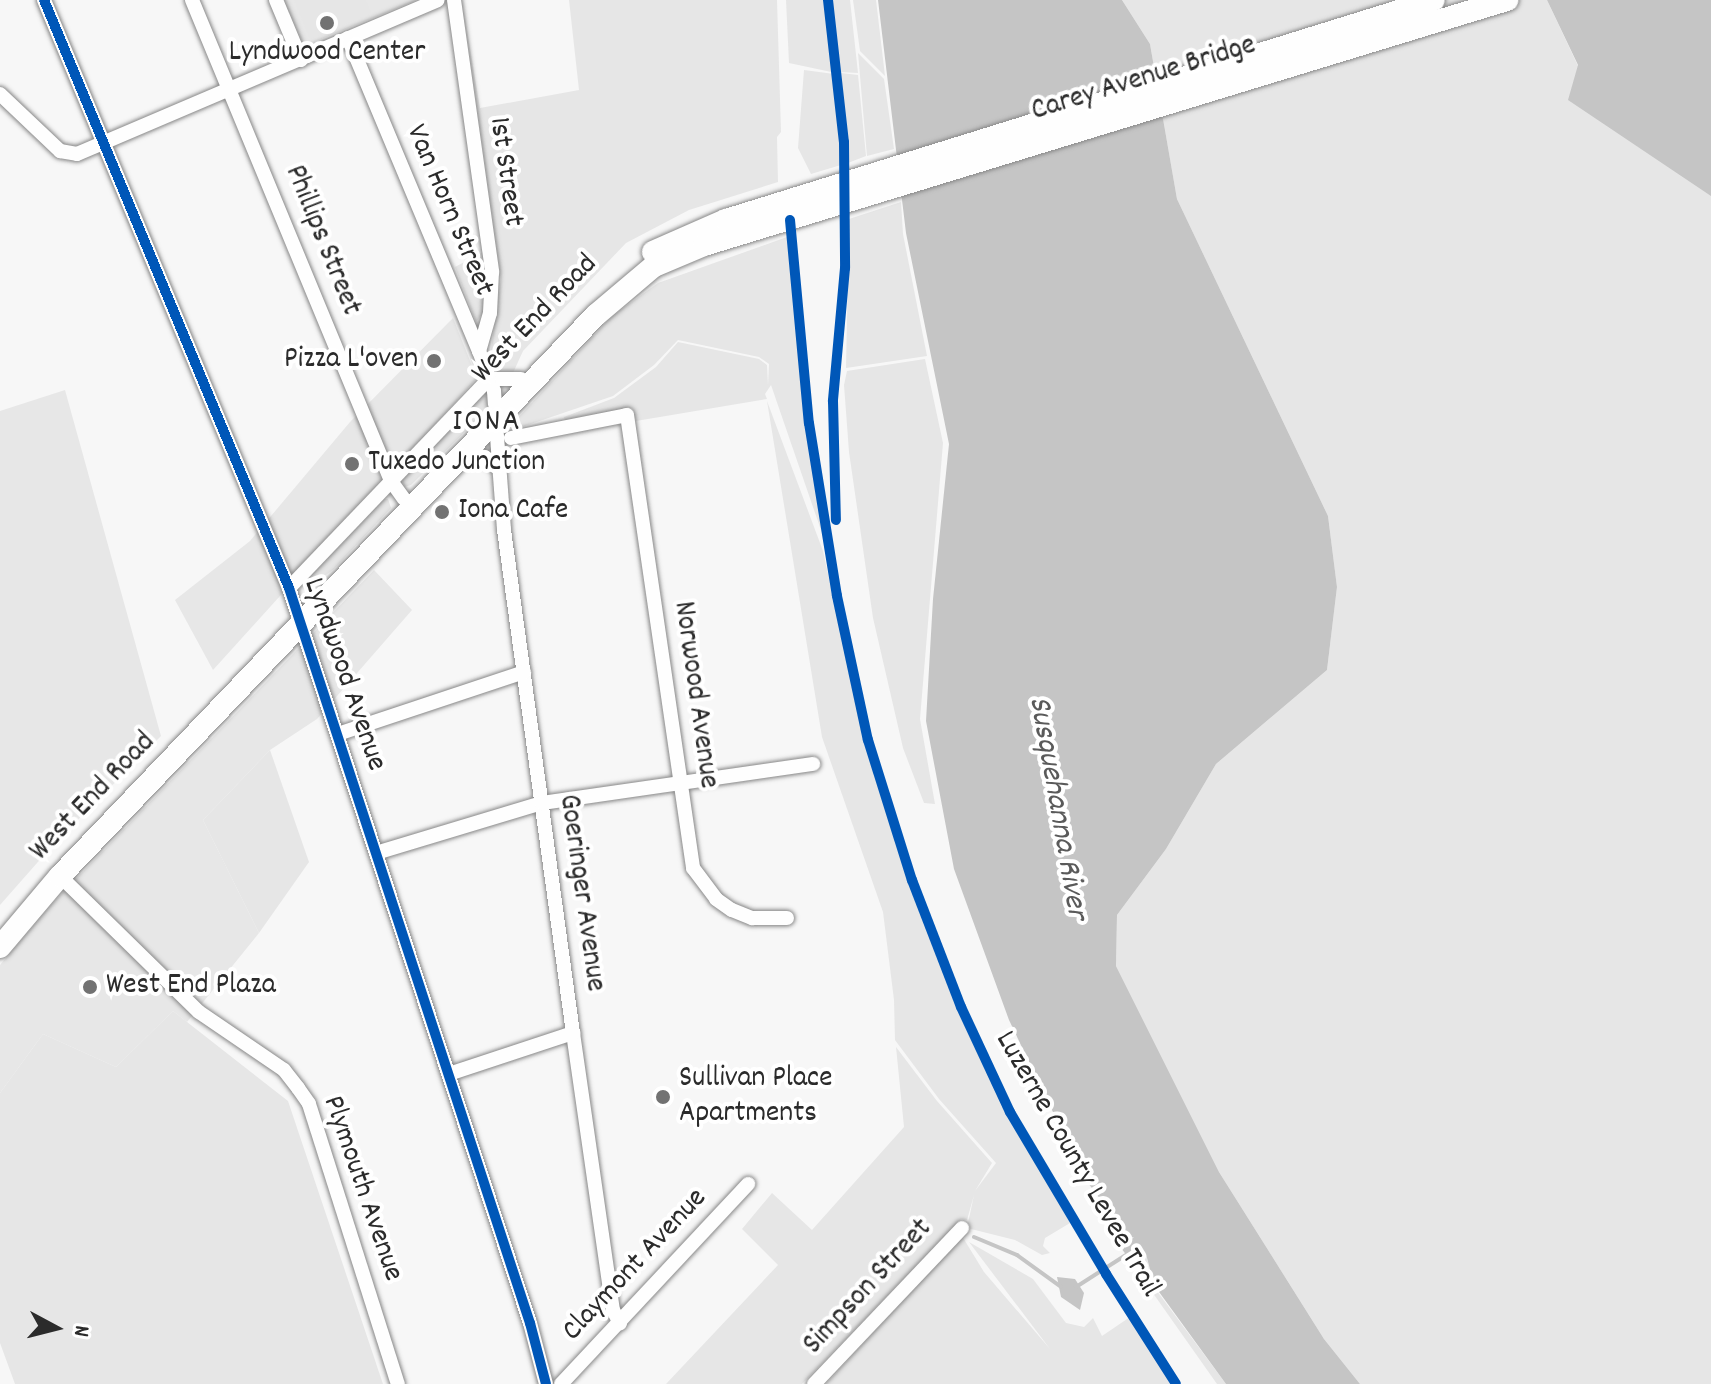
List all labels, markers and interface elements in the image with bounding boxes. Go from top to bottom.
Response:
marker: Lyndwood Center [318,14,336,32]
street label: Carey Avenue Bridge [1028,29,1260,131]
place label: Lyndwood Center [229,36,425,72]
street label: 1st Street [479,115,529,229]
street label: Van Horn Street [396,120,500,302]
street label: Phillips Street [275,161,367,321]
street label: West End Road [466,248,606,392]
place label: Pizza L'oven [284,343,418,379]
marker: Pizza L'oven [425,352,443,370]
district label: IONA [452,404,522,442]
place label: Tuxedo Junction [368,446,545,482]
marker: Tuxedo Junction [343,455,361,473]
place label: Iona Cafe [458,494,568,530]
marker: Iona Cafe [433,503,451,521]
street label: Lyndwood Avenue [293,574,393,776]
street label: Norwood Avenue [663,599,725,791]
water label: Susquehanna River [1017,693,1095,923]
street label: West End Road [24,726,164,870]
street label: Goeringer Avenue [548,792,612,994]
place label: West End Plaza [106,969,276,1005]
marker: West End Plaza [81,978,99,996]
street label: Luzerne County Levee Trail [985,1026,1167,1304]
place label: Sullivan Place Apartments [679,1062,832,1132]
marker: Sullivan Place Apartments [654,1088,672,1106]
street label: Plymouth Avenue [312,1092,410,1286]
street label: Claymont Avenue [556,1182,716,1350]
street label: Simpson Street [797,1213,941,1363]
north arrow [16,1288,96,1368]
text: N [64,1324,96,1338]

